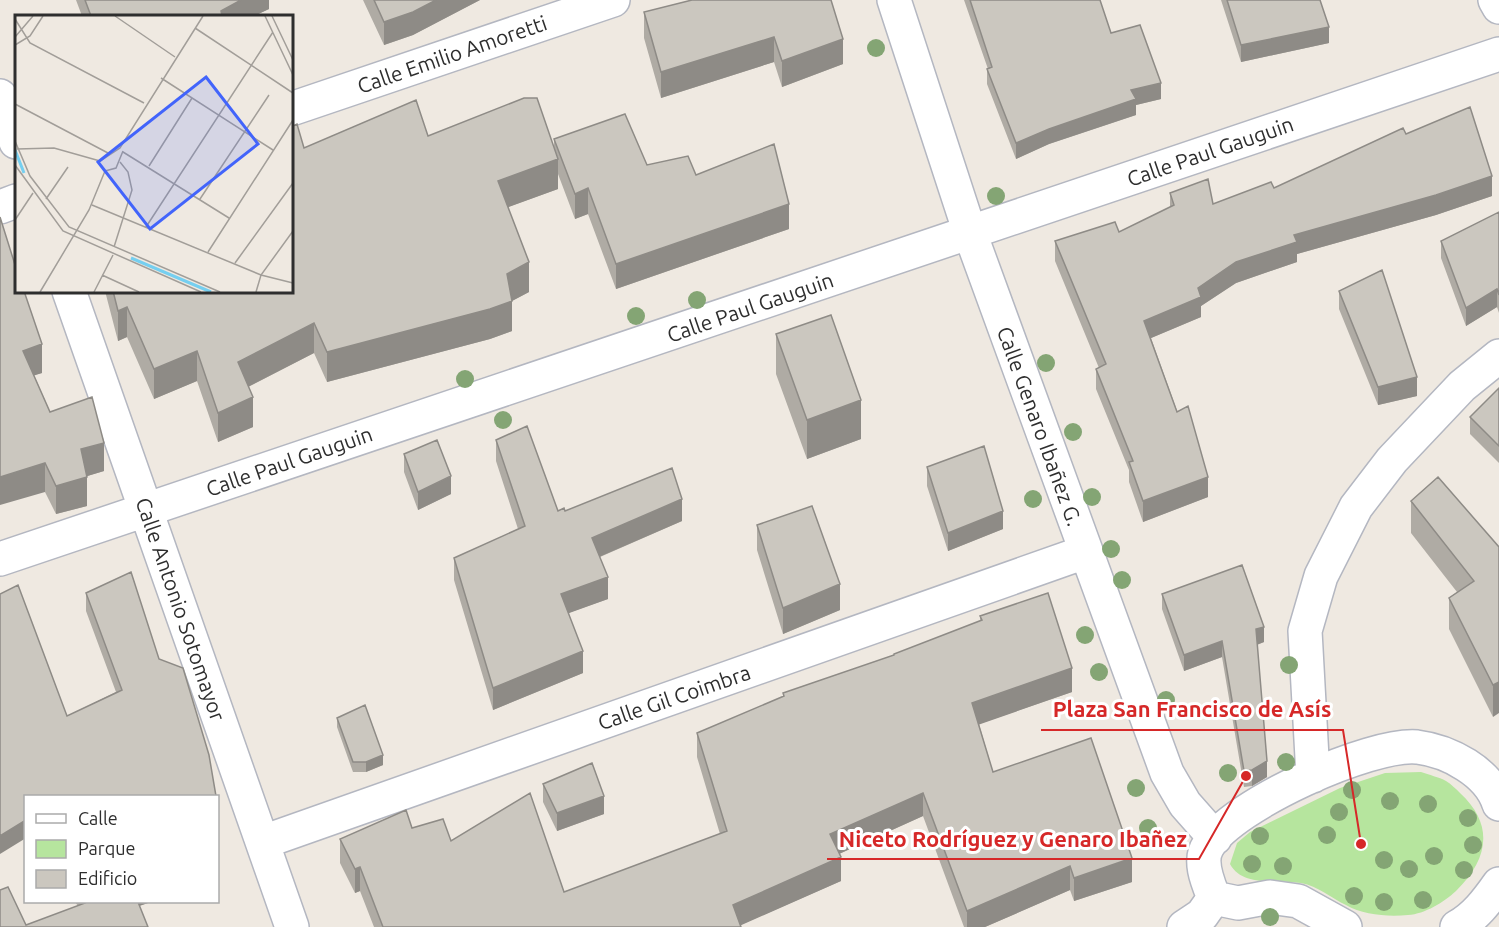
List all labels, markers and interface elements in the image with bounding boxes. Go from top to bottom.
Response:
street label: Calle Emilio Amoretti [354,10,550,98]
inset map [15,15,292,292]
street label: Calle Paul Gauguin [1124,111,1296,191]
street label: Calle Paul Gauguin [664,267,836,347]
street label: Calle Genaro Ibañez G. [993,323,1087,529]
street label: Calle Paul Gauguin [203,421,375,501]
street label: Calle Antonio Sotomayor [131,494,231,724]
street label: Calle Gil Coimbra [595,660,753,734]
callout: Plaza San Francisco de Asís [1041,690,1343,730]
text: Plaza San Francisco de Asís [1053,696,1331,721]
legend [24,795,219,903]
text: Calle [78,808,118,828]
callout: Niceto Rodríguez y Genaro Ibañez [827,819,1199,859]
text: Niceto Rodríguez y Genaro Ibañez [839,826,1187,851]
text: Parque [78,838,135,858]
text: Edificio [78,868,137,888]

